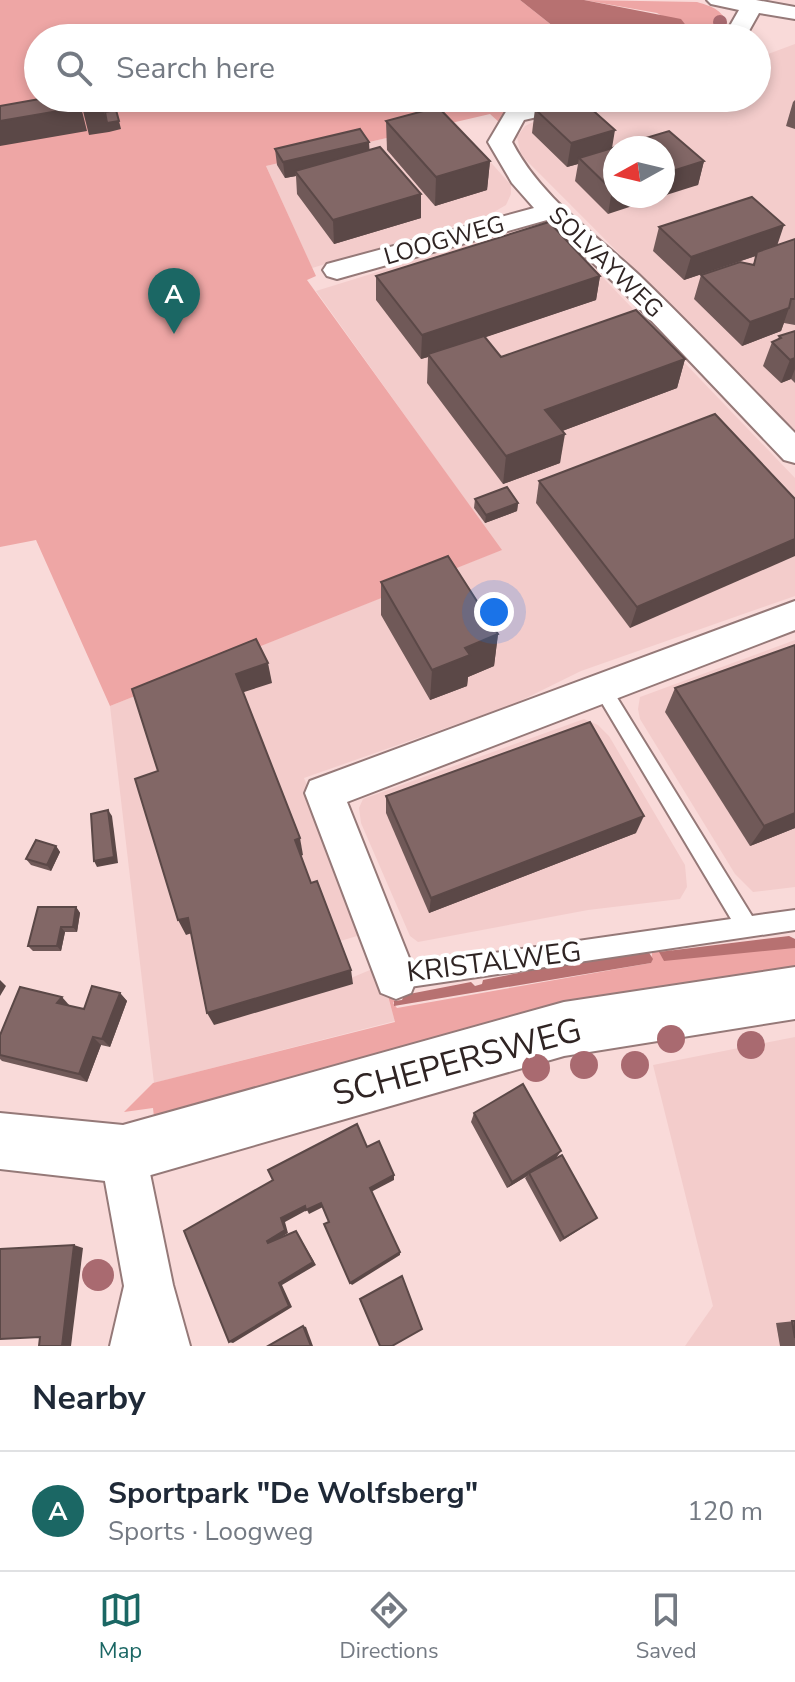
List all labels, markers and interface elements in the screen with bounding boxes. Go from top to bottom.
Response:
search box [24,24,771,112]
icon: search [52,46,96,90]
text: Search here [116,48,275,89]
north arrow [603,136,675,208]
street label: SOLVAYWEG [542,199,670,325]
street label: LOOGWEG [380,208,508,272]
pin: A [148,268,200,334]
your location [474,592,514,632]
street label: KRISTALWEG [405,932,583,992]
street label: SCHEPERSWEG [327,1007,587,1117]
text: Nearby [32,1375,146,1421]
text: Sportpark "De Wolfsberg" [108,1473,478,1514]
text: A [48,1494,68,1529]
text: 120 m [687,1494,763,1529]
text: Sports · Loogweg [108,1514,313,1549]
tab: Map [99,1588,143,1666]
tab: Directions [340,1588,439,1666]
tab: Saved [636,1588,696,1666]

